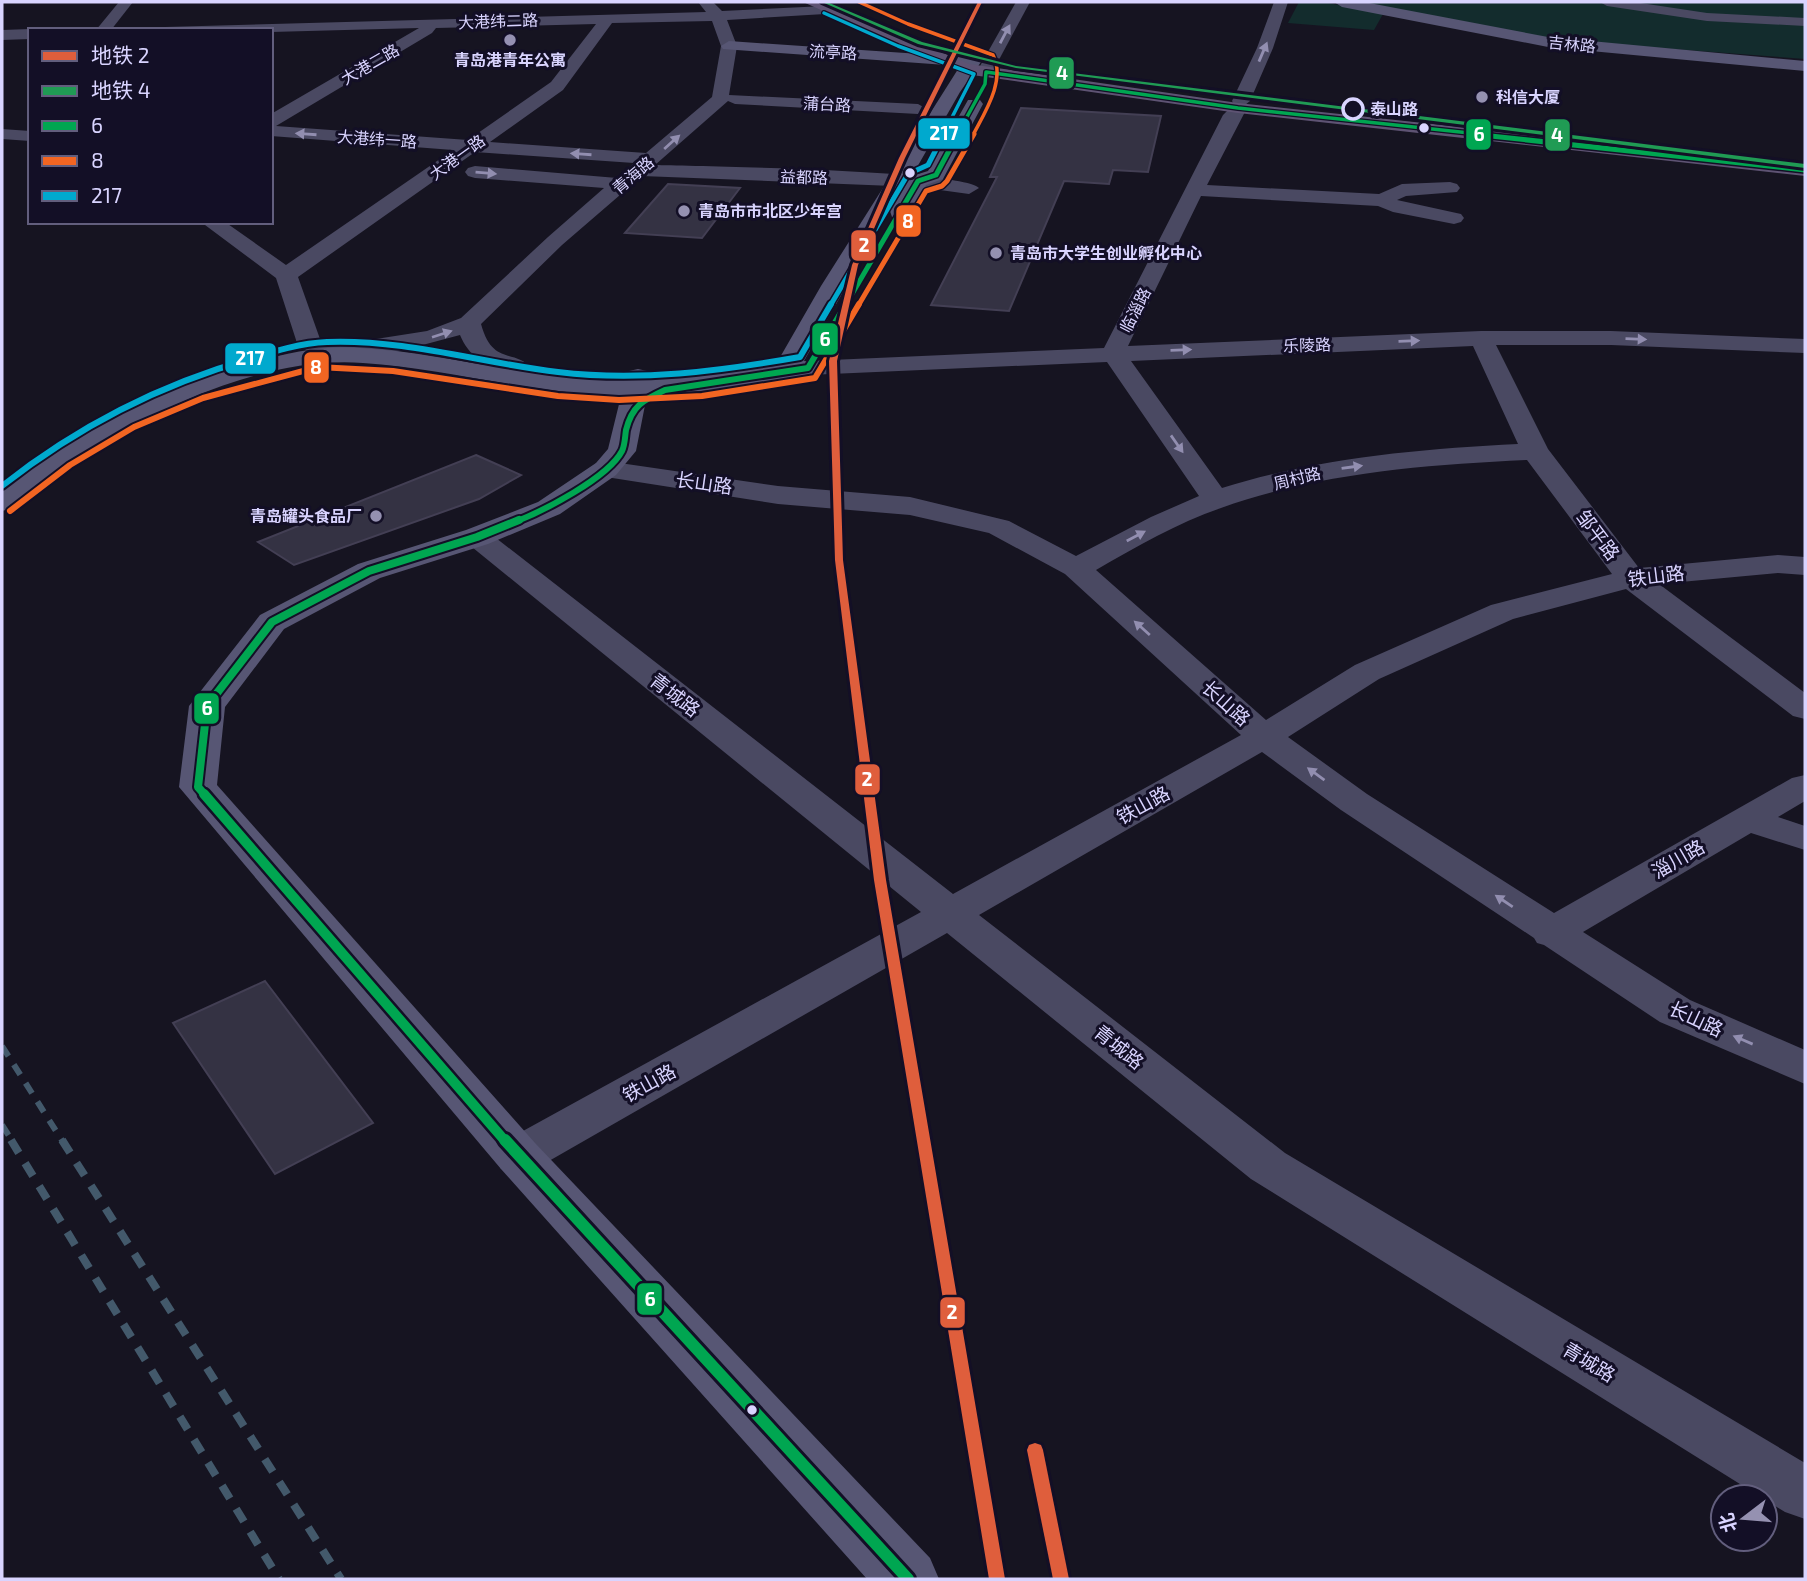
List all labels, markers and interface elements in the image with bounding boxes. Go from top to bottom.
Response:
street label: 大港纬二路 [458,10,538,31]
one-way arrow [1000,24,1011,44]
legend [28,28,273,224]
marker: 青岛港青年公寓 [502,32,518,48]
street label: 吉林路 [1547,32,1597,55]
street label: 大港二路 [337,39,402,88]
street label: 流亭路 [809,41,857,62]
text: 地铁 2 [91,42,150,67]
one-way arrow [1257,42,1269,62]
place label: 青岛港青年公寓 [454,50,566,69]
line badge: 4 [1048,56,1075,90]
text: 4 [1056,61,1068,84]
text: 地铁 4 [91,77,151,102]
place label: 科信大厦 [1496,87,1560,106]
marker: 科信大厦 [1474,89,1490,105]
street label: 蒲台路 [803,93,851,114]
marker: 泰山路 [1342,98,1364,120]
place label: 泰山路 [1370,99,1418,118]
text: 6 [91,112,103,137]
line badge: 217 [917,117,971,150]
line badge: 6 [1465,118,1492,151]
line badge: 4 [1544,118,1571,152]
text: 217 [929,121,959,144]
unlabelled marker [1417,121,1431,135]
text: 6 [1473,122,1485,145]
text: 4 [1551,123,1563,146]
street label: 大港纬一路 [336,126,418,151]
one-way arrow [294,128,316,139]
street label: 大港一路 [425,130,488,183]
one-way arrow [663,134,680,150]
text: 8 [91,147,104,172]
one-way arrow [570,148,592,159]
street label: 青海路 [608,152,657,197]
street label: 益都路 [780,166,828,187]
unlabelled marker [903,166,917,180]
one-way arrow [475,168,497,179]
text: 217 [91,182,122,207]
place label: 青岛市市北区少年宫 [698,201,842,220]
marker: 青岛市市北区少年宫 [676,203,692,219]
line badge: 8 [895,204,922,238]
text: 8 [902,209,914,232]
line badge: 2 [850,229,877,262]
text: 2 [858,233,870,256]
place label: 青岛市大学生创业孵化中心 [1010,243,1202,262]
marker: 青岛市大学生创业孵化中心 [988,245,1004,261]
street label: 临淄路 [1115,284,1154,335]
line badge: 6 [811,322,839,356]
text: 6 [819,327,831,350]
one-way arrow [432,328,453,338]
one-way arrow [1625,333,1647,344]
street label: 乐陵路 [1283,334,1331,355]
one-way arrow [1398,335,1420,346]
line badge: 217 [224,342,277,375]
one-way arrow [1171,345,1193,356]
text: 217 [235,346,265,369]
line badge: 8 [303,351,330,384]
text: 8 [310,355,322,378]
one-way arrow [1170,435,1184,453]
street label: 周村路 [1271,462,1322,493]
one-way arrow [1341,462,1363,473]
street label: 长山路 [674,467,734,498]
street label: 邹平路 [1572,505,1625,564]
place label: 青岛罐头食品厂 [250,506,362,525]
marker: 青岛罐头食品厂 [368,508,384,524]
one-way arrow [1127,530,1146,542]
street label: 铁山路 [1626,561,1686,590]
one-way arrow [1134,620,1151,636]
street label: 青城路 [646,668,705,721]
street label: 长山路 [1197,675,1255,730]
line badge: 6 [193,692,220,725]
text: 6 [201,696,213,719]
line badge: 2 [854,763,881,796]
text: 2 [861,767,873,790]
one-way arrow [1307,767,1325,781]
street label: 铁山路 [1112,781,1173,828]
street label: 淄川路 [1647,834,1708,883]
one-way arrow [1495,895,1514,908]
street label: 长山路 [1666,996,1727,1041]
street label: 青城路 [1090,1020,1149,1073]
one-way arrow [1732,1035,1753,1046]
street label: 铁山路 [618,1059,679,1106]
line badge: 6 [636,1282,663,1316]
text: 6 [644,1287,656,1310]
line badge: 2 [939,1296,966,1329]
text: 2 [946,1300,958,1323]
street label: 青城路 [1559,1337,1620,1386]
unlabelled marker [745,1403,759,1417]
north arrow [1709,1483,1779,1553]
text: 北 [1714,1511,1741,1535]

